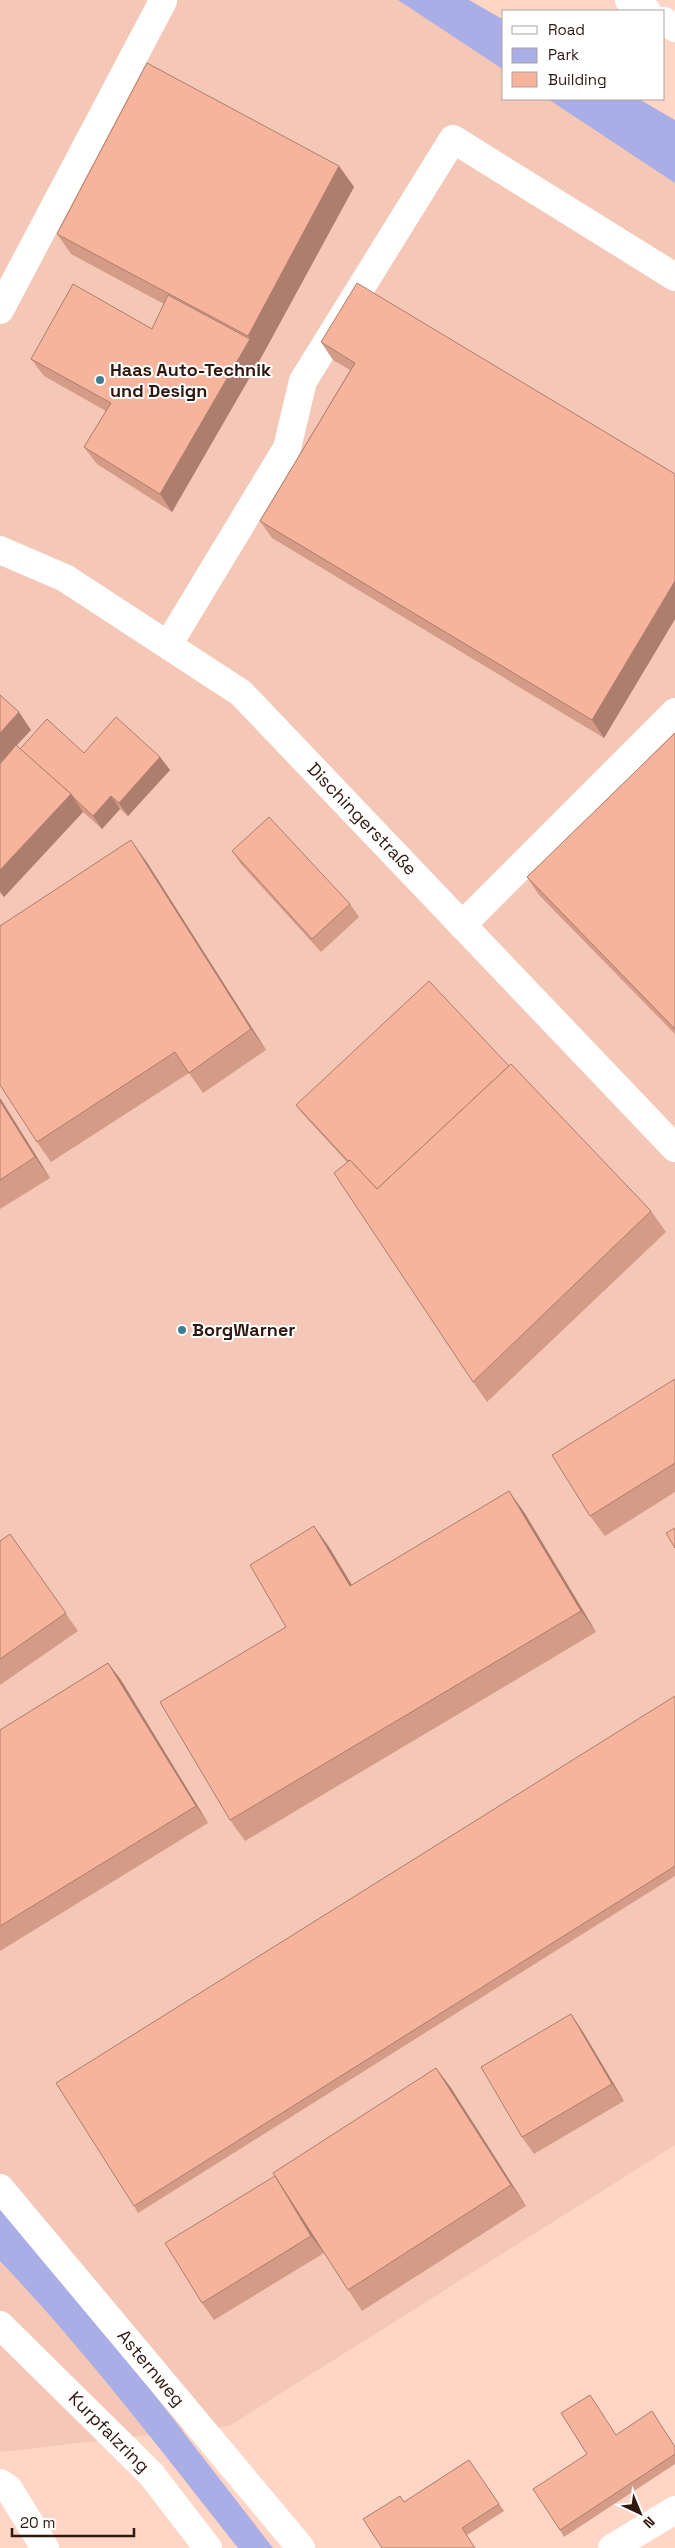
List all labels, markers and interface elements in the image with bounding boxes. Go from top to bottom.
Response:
legend [502,10,665,100]
text: Road [548,20,585,39]
text: Park [548,45,579,64]
text: Building [548,70,607,89]
place label: Haas Auto-Technik und Design [110,358,271,402]
marker: Haas Auto-Technik und Design [94,374,106,386]
street label: Dischingerstraße [303,757,422,880]
place label: BorgWarner [192,1318,295,1341]
marker: BorgWarner [176,1324,188,1336]
street label: Asternweg [113,2325,190,2411]
street label: Kurpfalzring [64,2386,155,2477]
north arrow [615,2488,665,2538]
scale bar [12,2506,135,2538]
text: 20 m [20,2513,55,2532]
text: N [639,2513,659,2532]

